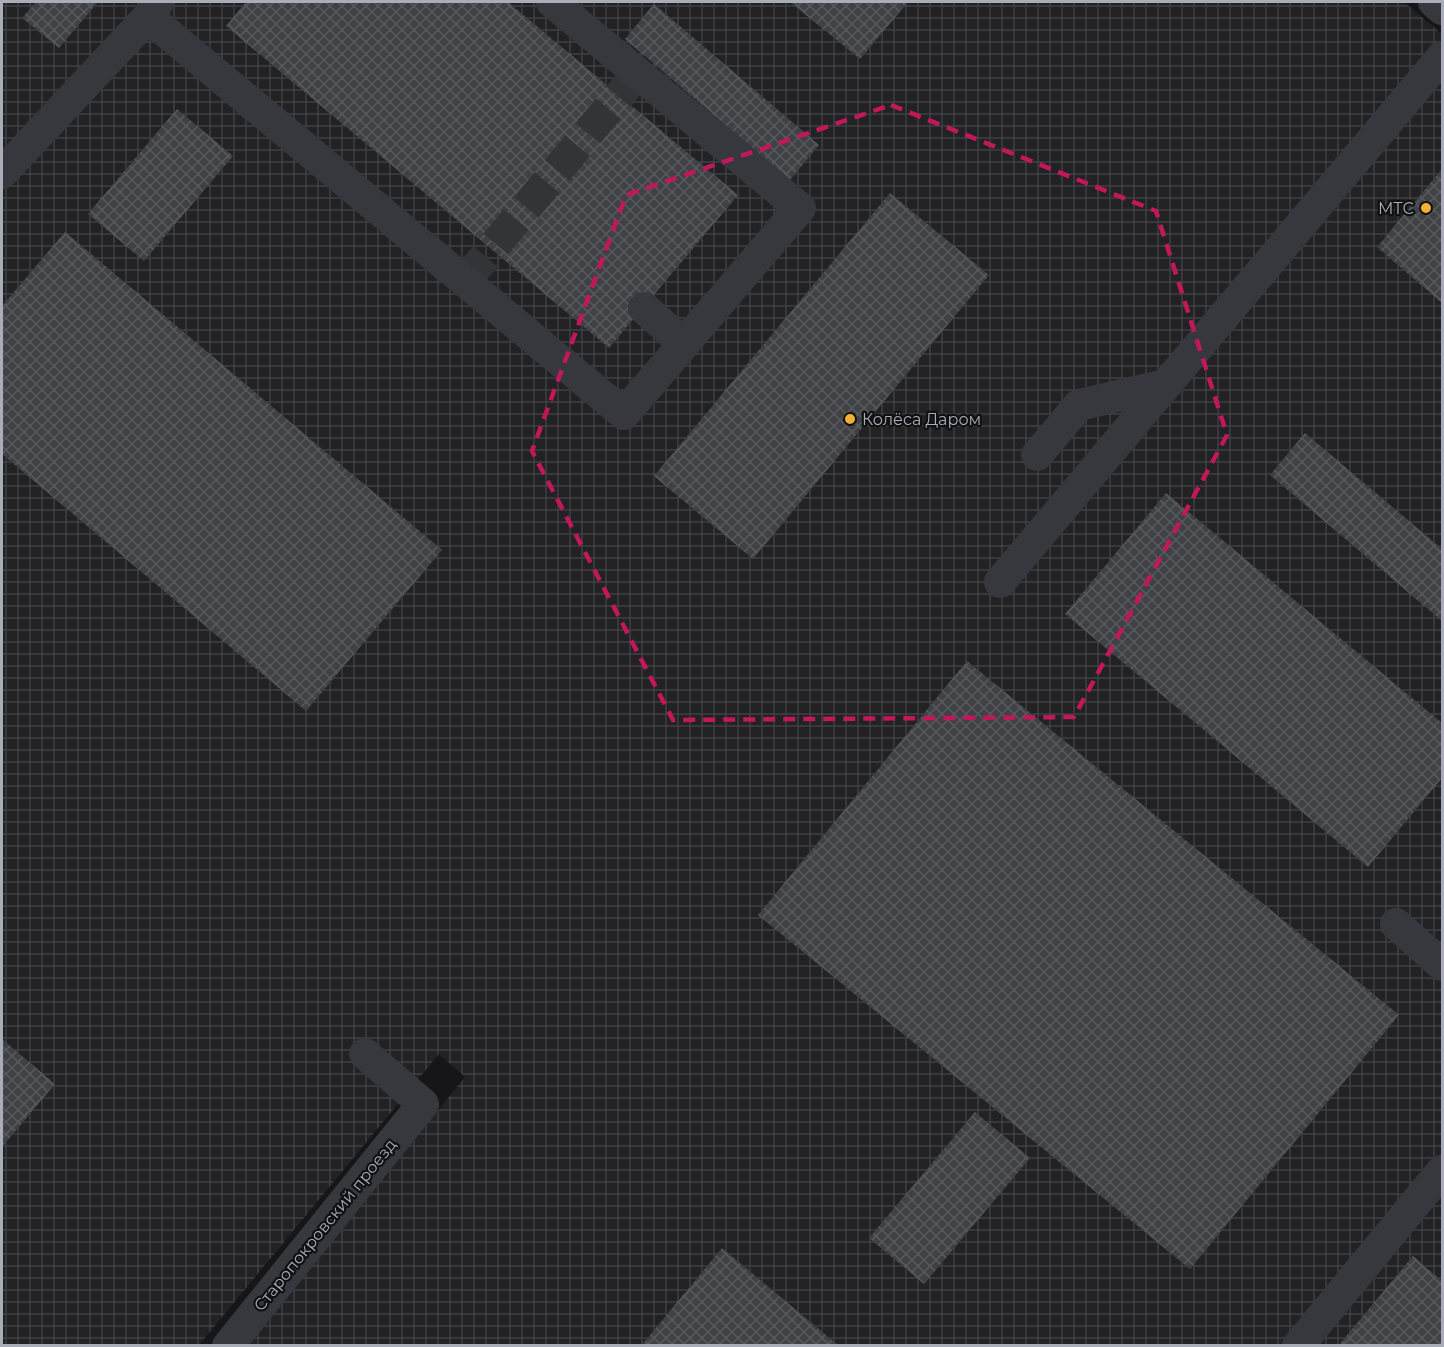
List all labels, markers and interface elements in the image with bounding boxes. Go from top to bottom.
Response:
place label: МТС [1378,199,1414,218]
marker: МТС [1419,201,1433,215]
place label: Колёса Даром [862,410,981,429]
marker: Колёса Даром [843,412,857,426]
street label: Старопокровский проезд [250,1135,400,1315]

